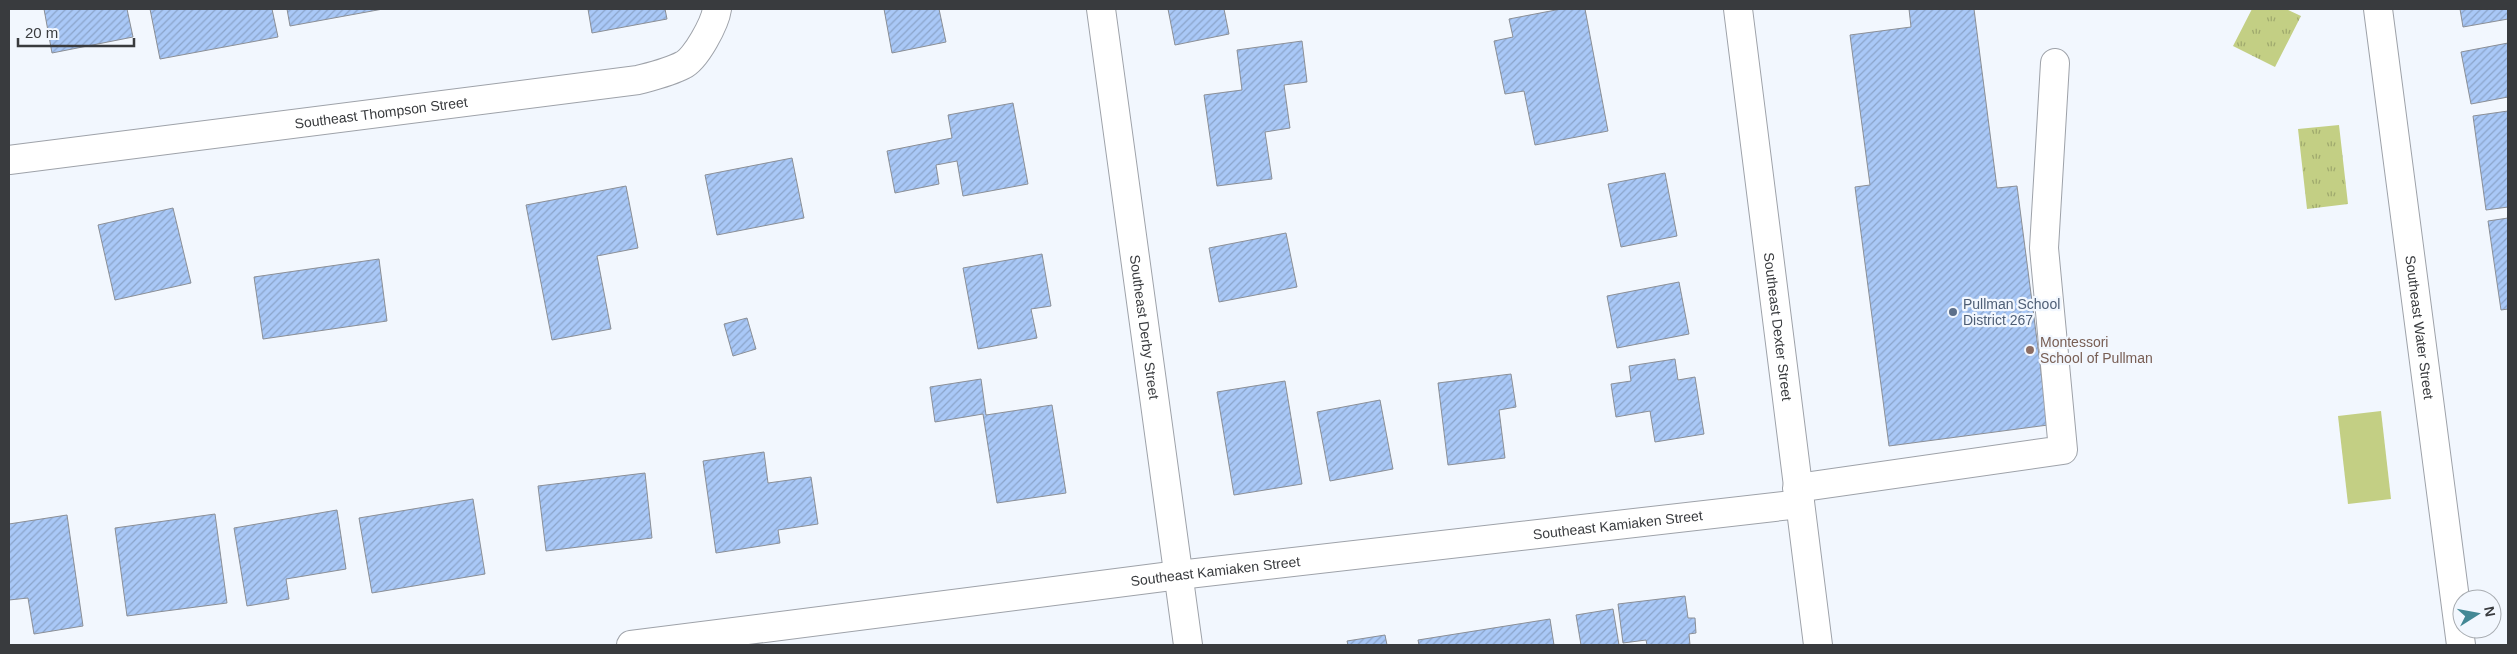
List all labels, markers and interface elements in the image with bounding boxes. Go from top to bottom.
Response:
scale bar [18,15,134,47]
text: 20 m [25,24,58,41]
street label: Southeast Thompson Street [294,94,469,132]
street label: Southeast Dexter Street [1761,251,1795,402]
street label: Southeast Derby Street [1127,254,1162,400]
street label: Southeast Water Street [2402,254,2437,400]
place label: Pullman School District 267 [1963,296,2060,328]
marker: Pullman School District 267 [1947,306,1959,318]
place label: Montessori School of Pullman [2040,334,2153,366]
marker: Montessori School of Pullman [2024,344,2036,356]
street label: Southeast Kamiaken Street [1532,507,1703,542]
street label: Southeast Kamiaken Street [1130,553,1301,589]
north arrow [2452,589,2502,639]
text: N [2481,605,2499,618]

